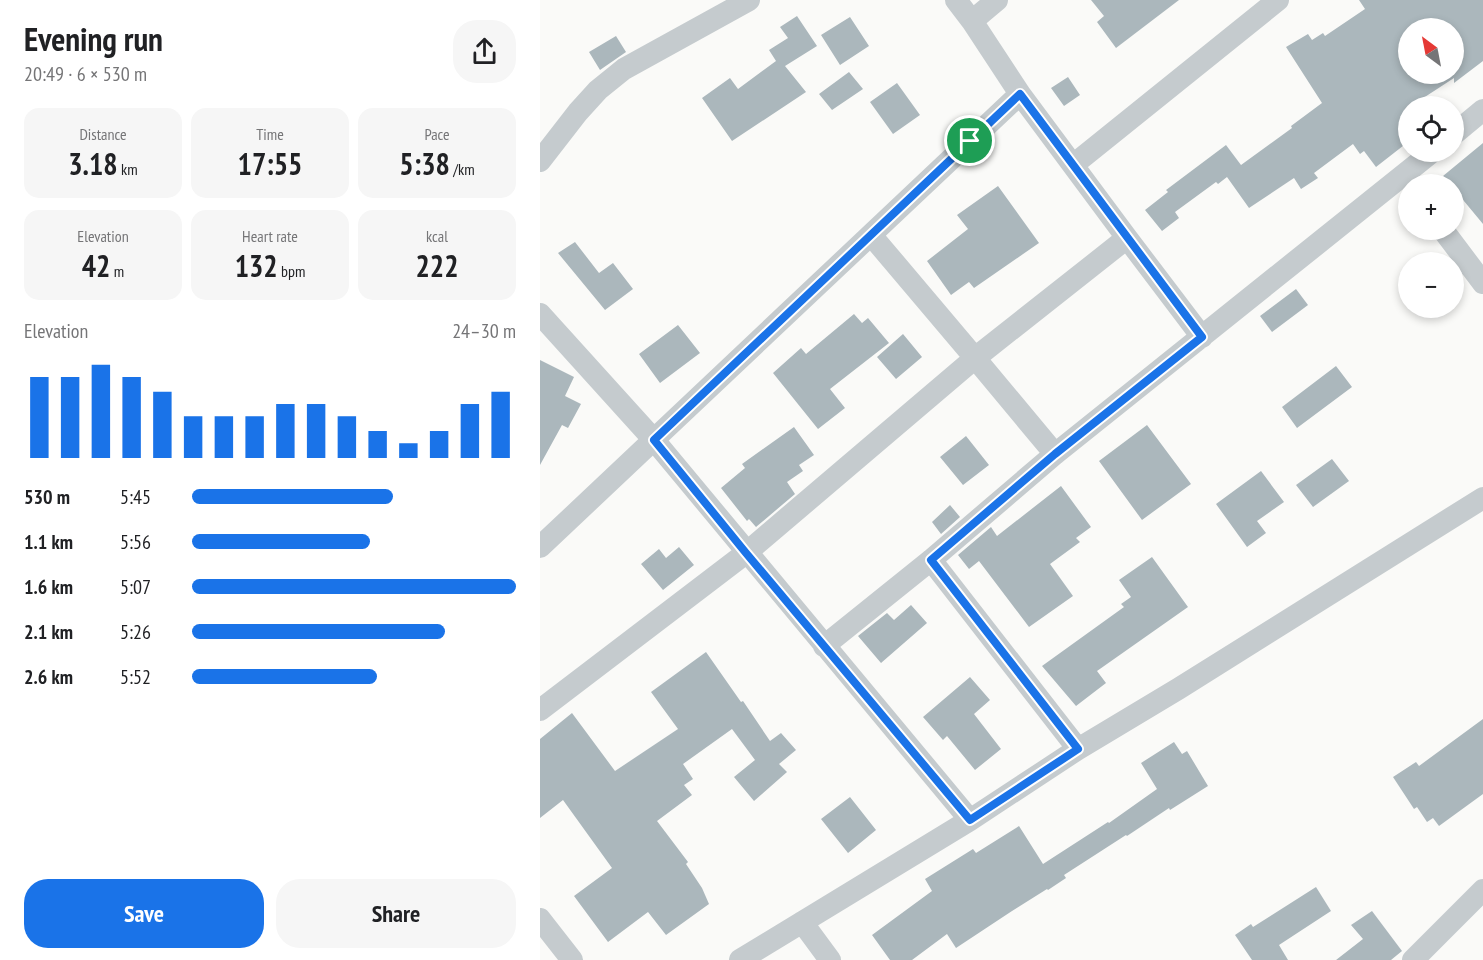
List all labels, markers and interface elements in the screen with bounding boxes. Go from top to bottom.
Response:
text: Evening run [24,17,163,60]
north arrow [1398,18,1464,84]
map controls [1398,18,1464,318]
button: share [453,20,516,83]
text: 20:49 · 6 × 530 m [24,61,147,87]
button: locate [1398,96,1464,162]
pin [944,115,995,166]
text: Distance [79,124,127,144]
text: Time [256,124,284,144]
text: Pace [424,124,450,144]
icon: arrive [953,124,986,157]
text: 3.18 [68,144,118,183]
text: 17:55 [238,144,302,183]
text: 5:38 [399,144,450,183]
text: km [118,159,138,179]
text: /km [450,159,475,179]
button: + [1398,174,1464,240]
text: Elevation [77,226,129,246]
text: Heart rate [242,226,298,246]
text: kcal [426,226,448,246]
text: 42 [82,246,110,285]
text: 132 [235,246,278,285]
text: 222 [415,246,459,285]
button: − [1398,252,1464,318]
text: m [110,261,124,281]
text: bpm [278,261,305,281]
text: Elevation [24,318,88,344]
text: 24–30 m [452,318,516,344]
text: 530 m [24,484,70,510]
text: 5:45 [120,484,151,510]
text: 1.1 km [24,529,73,555]
text: 5:56 [120,529,151,555]
text: 1.6 km [24,574,73,600]
text: 5:07 [120,574,151,600]
text: 2.1 km [24,619,73,645]
text: 5:26 [120,619,151,645]
text: 2.6 km [24,664,73,690]
text: 5:52 [120,664,151,690]
button: Save [24,879,264,948]
button: Share [276,879,516,948]

